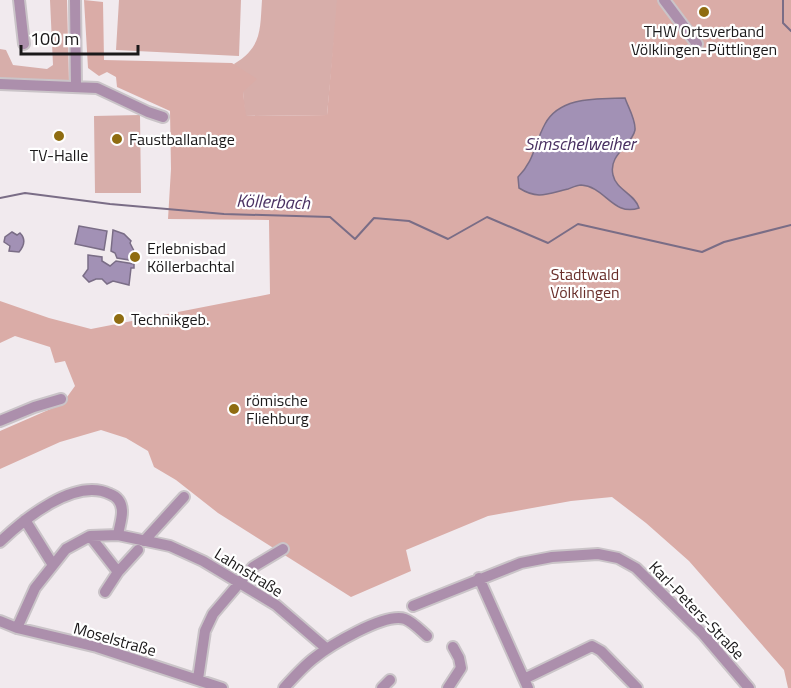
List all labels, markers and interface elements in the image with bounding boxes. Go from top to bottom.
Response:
marker: THW Ortsverband Völklingen-Püttlingen [697,5,711,19]
scale bar [21,18,138,56]
place label: THW Ortsverband Völklingen-Püttlingen [631,19,777,61]
text: 100 m [30,25,79,52]
place label: Faustballanlage [129,127,235,151]
marker: TV-Halle [52,129,66,143]
water label: Simschelweiher [525,130,638,157]
marker: Faustballanlage [110,132,124,146]
place label: TV-Halle [30,143,88,167]
water label: Köllerbach [236,187,311,216]
place label: Erlebnisbad Köllerbachtal [147,236,235,278]
marker: Erlebnisbad Köllerbachtal [128,250,142,264]
park label: Stadtwald Völklingen [550,262,620,304]
place label: Technikgeb. [131,307,209,331]
marker: Technikgeb. [112,312,126,326]
place label: römische Fliehburg [246,388,309,430]
marker: römische Fliehburg [227,402,241,416]
street label: Lahnstraße [210,541,288,603]
street label: Karl-Peters-Straße [644,555,750,665]
street label: Moselstraße [71,616,159,662]

